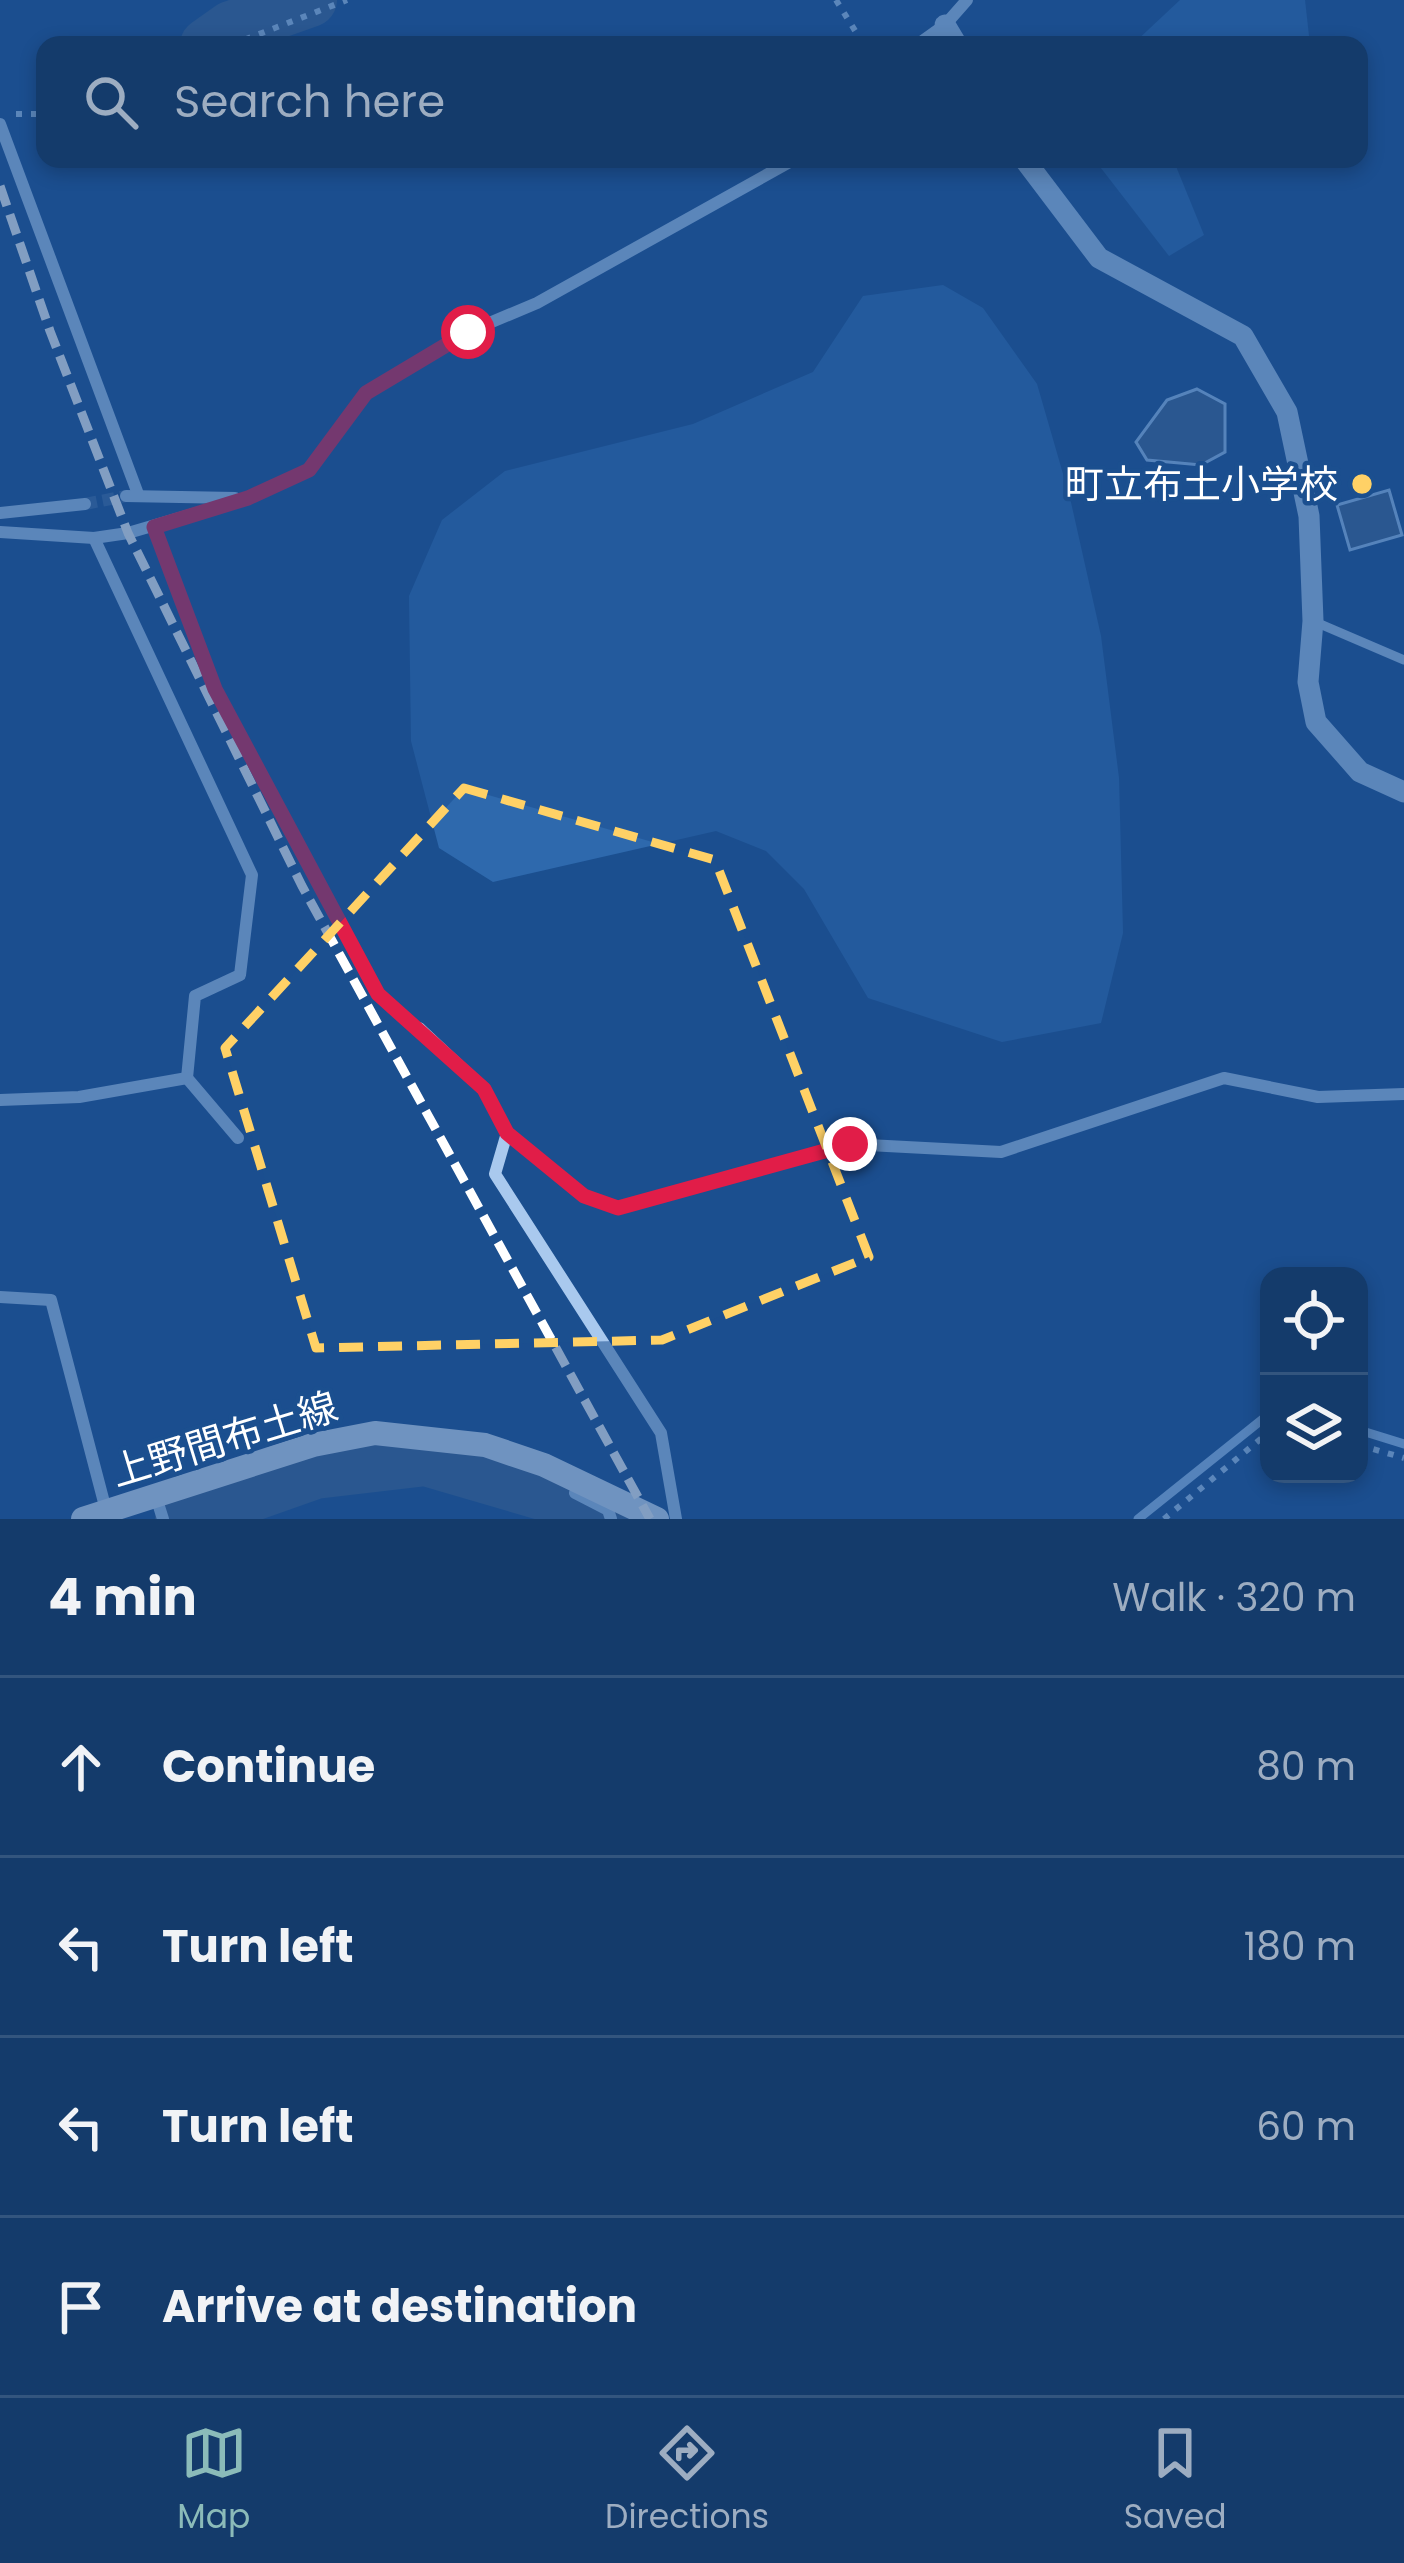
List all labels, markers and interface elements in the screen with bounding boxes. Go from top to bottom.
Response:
search box [36,36,1368,168]
icon: search [78,69,144,135]
text: Search here [174,70,445,133]
route start [441,305,495,359]
place label: 町立布土小学校 [1065,457,1338,512]
marker: 町立布土小学校 [1349,471,1375,497]
route end [823,1117,877,1171]
map controls [1260,1267,1368,1483]
button: locate [1260,1267,1368,1375]
button: layers [1260,1375,1368,1483]
street label: 上野間布土線 [104,1379,344,1500]
text: 4 min [48,1561,197,1633]
text: Walk · 320 m [1112,1570,1356,1625]
icon: ahead [48,1734,114,1800]
text: Continue [162,1735,375,1798]
text: 80 m [1256,1739,1356,1794]
icon: left [48,1914,114,1980]
text: Turn left [162,1915,354,1978]
text: 180 m [1244,1919,1356,1974]
icon: left [48,2094,114,2160]
text: Turn left [162,2095,354,2158]
text: 60 m [1256,2099,1356,2154]
icon: arrive [48,2274,114,2340]
text: Arrive at destination [162,2275,637,2338]
tab: Map [177,2420,250,2542]
tab: Directions [605,2420,769,2542]
tab: Saved [1124,2420,1227,2542]

